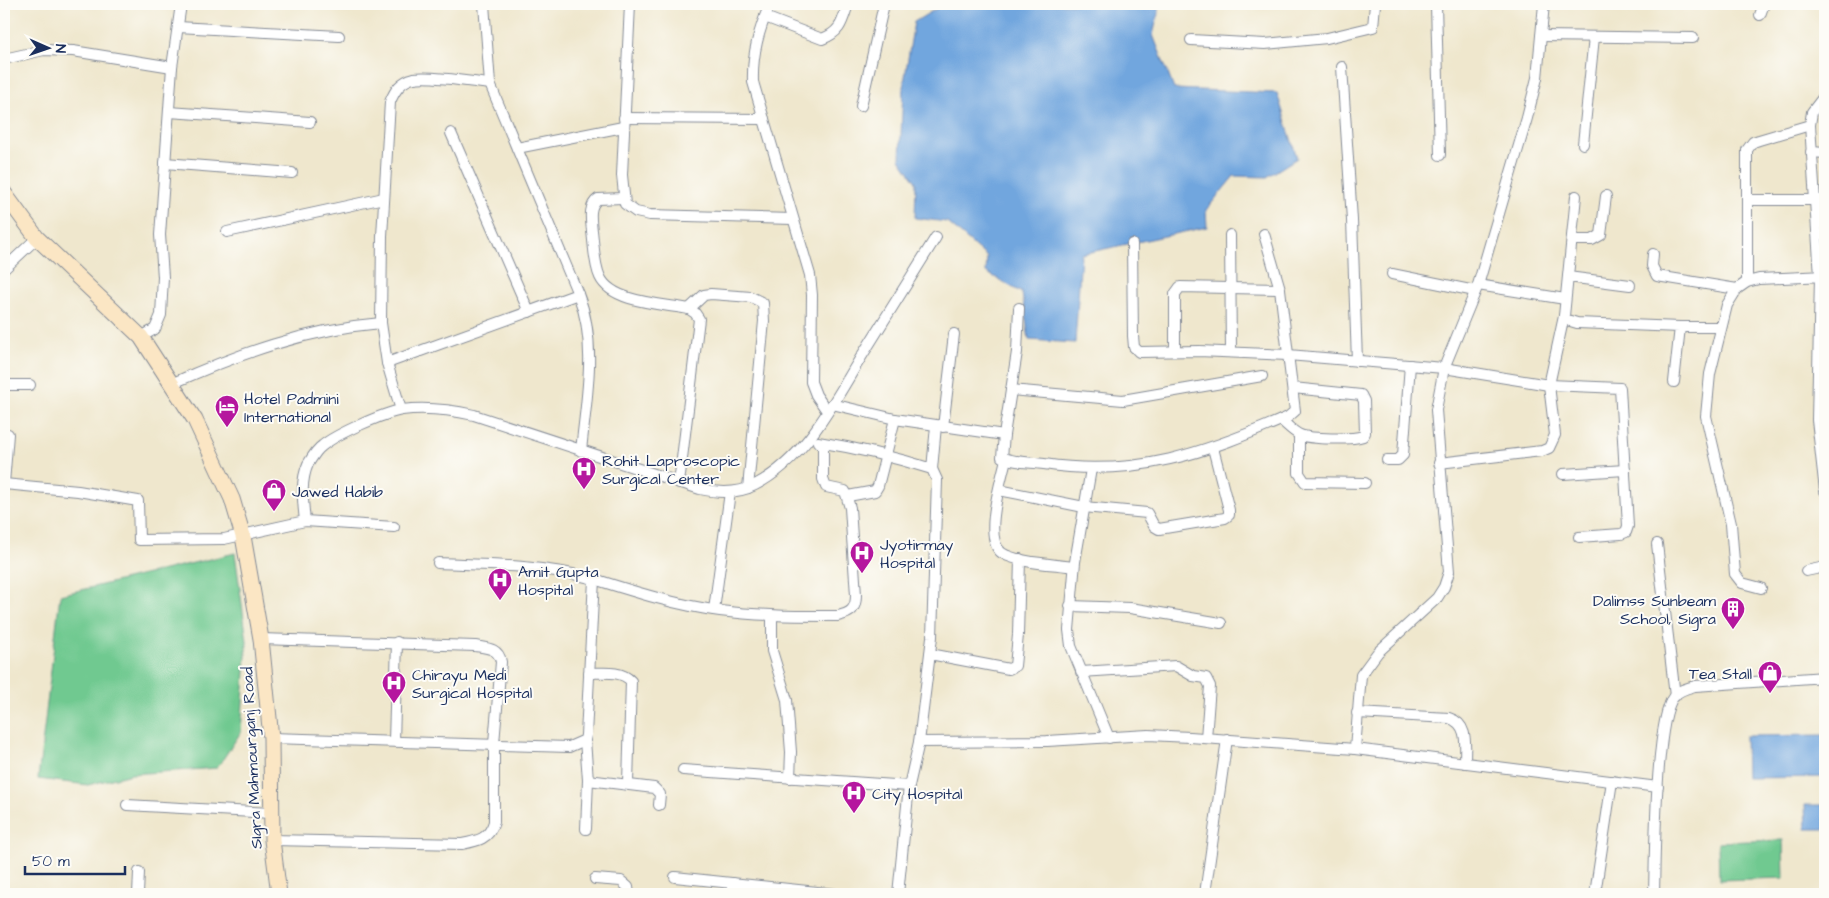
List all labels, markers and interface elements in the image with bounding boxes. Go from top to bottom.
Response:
north arrow [22,22,72,72]
text: N [50,44,70,53]
place label: Hotel Padmini International [244,388,339,428]
hotel icon: Hotel Padmini International [214,394,240,428]
place label: Rohit Laproscopic Surgical Center [602,450,740,491]
hospital icon: Rohit Laproscopic Surgical Center [571,456,597,490]
shop icon: Jawed Habib [261,478,287,512]
place label: Jawed Habib [292,481,383,503]
place label: Jyotirmay Hospital [880,534,954,574]
hospital icon: Jyotirmay Hospital [849,540,875,574]
place label: Amit Gupta Hospital [518,561,599,601]
hospital icon: Amit Gupta Hospital [487,567,513,601]
place label: Dalimss Sunbeam School, Sigra [1593,590,1717,631]
building icon: Dalimss Sunbeam School, Sigra [1720,596,1746,630]
shop icon: Tea Stall [1757,660,1783,694]
place label: Tea Stall [1689,663,1752,685]
place label: Chirayu Medi Surgical Hospital [412,664,532,705]
street label: SIgra Mahmourganj Road [236,666,269,850]
hospital icon: Chirayu Medi Surgical Hospital [381,670,407,704]
hospital icon: City Hospital [841,780,867,814]
place label: City Hospital [872,783,963,806]
scale bar [25,843,125,875]
text: 50 m [32,851,70,872]

